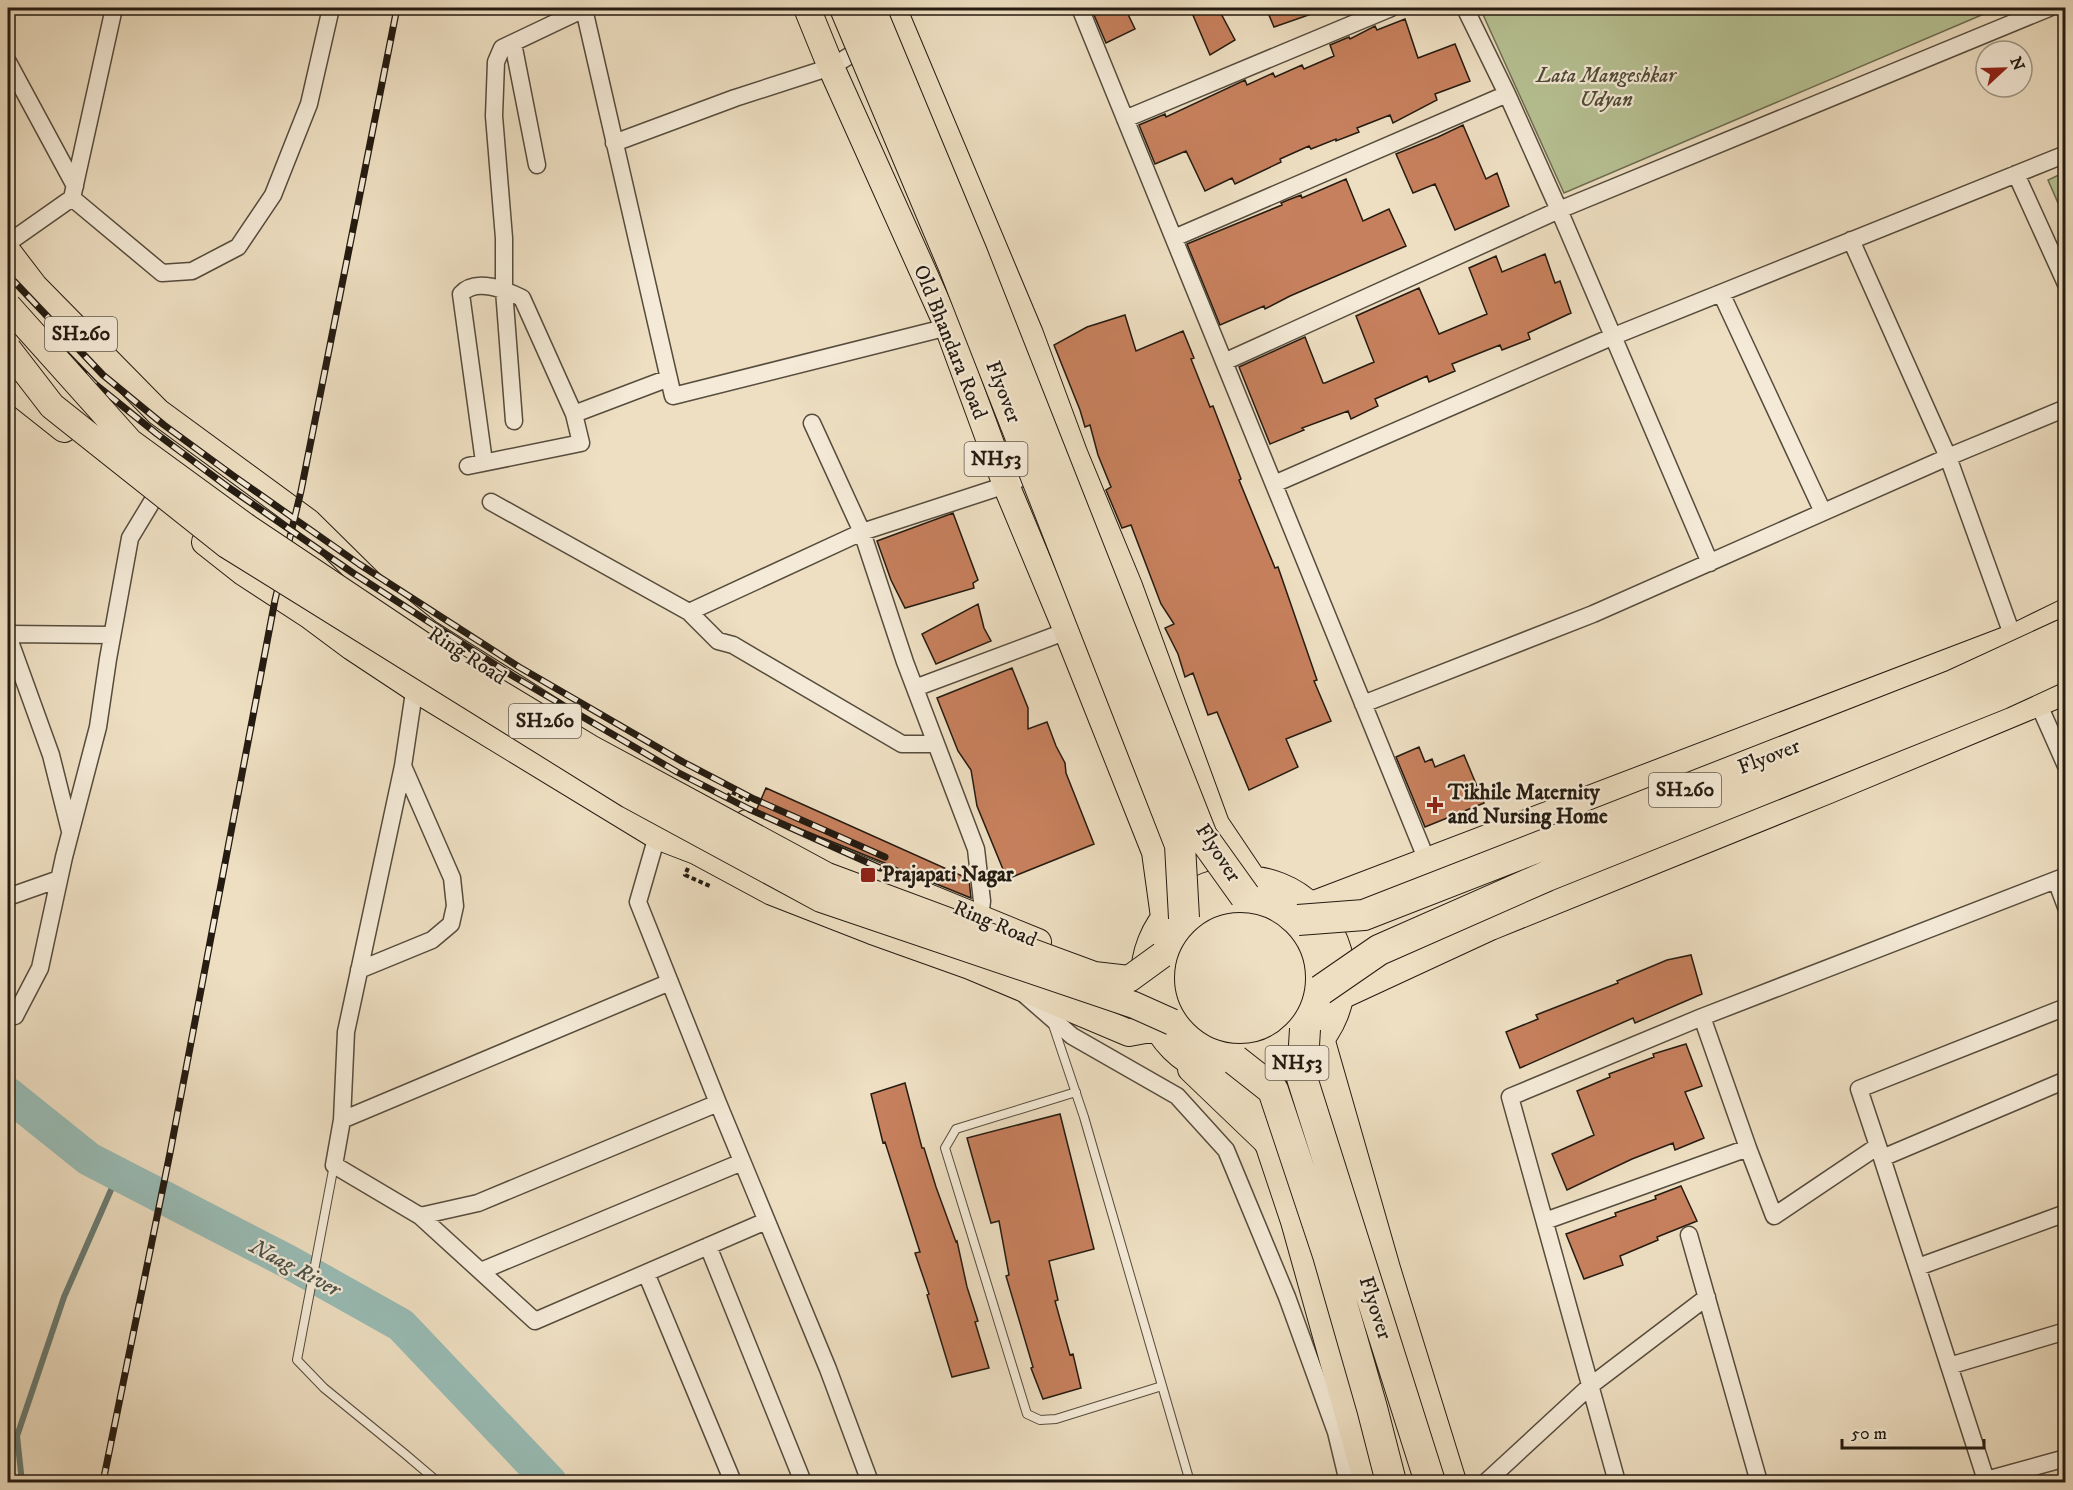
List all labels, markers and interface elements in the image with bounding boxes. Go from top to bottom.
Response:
north arrow [1974,39,2034,99]
text: N [2005,54,2029,74]
park label: Lata Mangeshkar Udyan [1535,63,1677,113]
street label: Old Bhandara Road [907,261,993,423]
road number: SH260 [45,317,117,351]
street label: Flyover [979,357,1027,427]
road number: NH53 [964,442,1028,476]
street label: Ring Road [423,621,512,691]
road number: SH260 [509,704,581,738]
street label: Flyover [1734,733,1804,781]
road number: SH260 [1649,773,1721,807]
place label: Tikhile Maternity and Nursing Home [1447,780,1608,830]
marker: Tikhile Maternity and Nursing Home [1426,796,1444,814]
street label: Flyover [1189,819,1247,887]
place label: Prajapati Nagar [882,862,1015,889]
marker: Prajapati Nagar [859,866,877,884]
street label: Ring Road [949,895,1041,953]
road number: NH53 [1266,1046,1328,1080]
water label: Naag River [243,1232,347,1304]
street label: Flyover [1353,1273,1397,1343]
scale bar [1842,1412,1984,1450]
text: 50 m [1851,1423,1887,1445]

